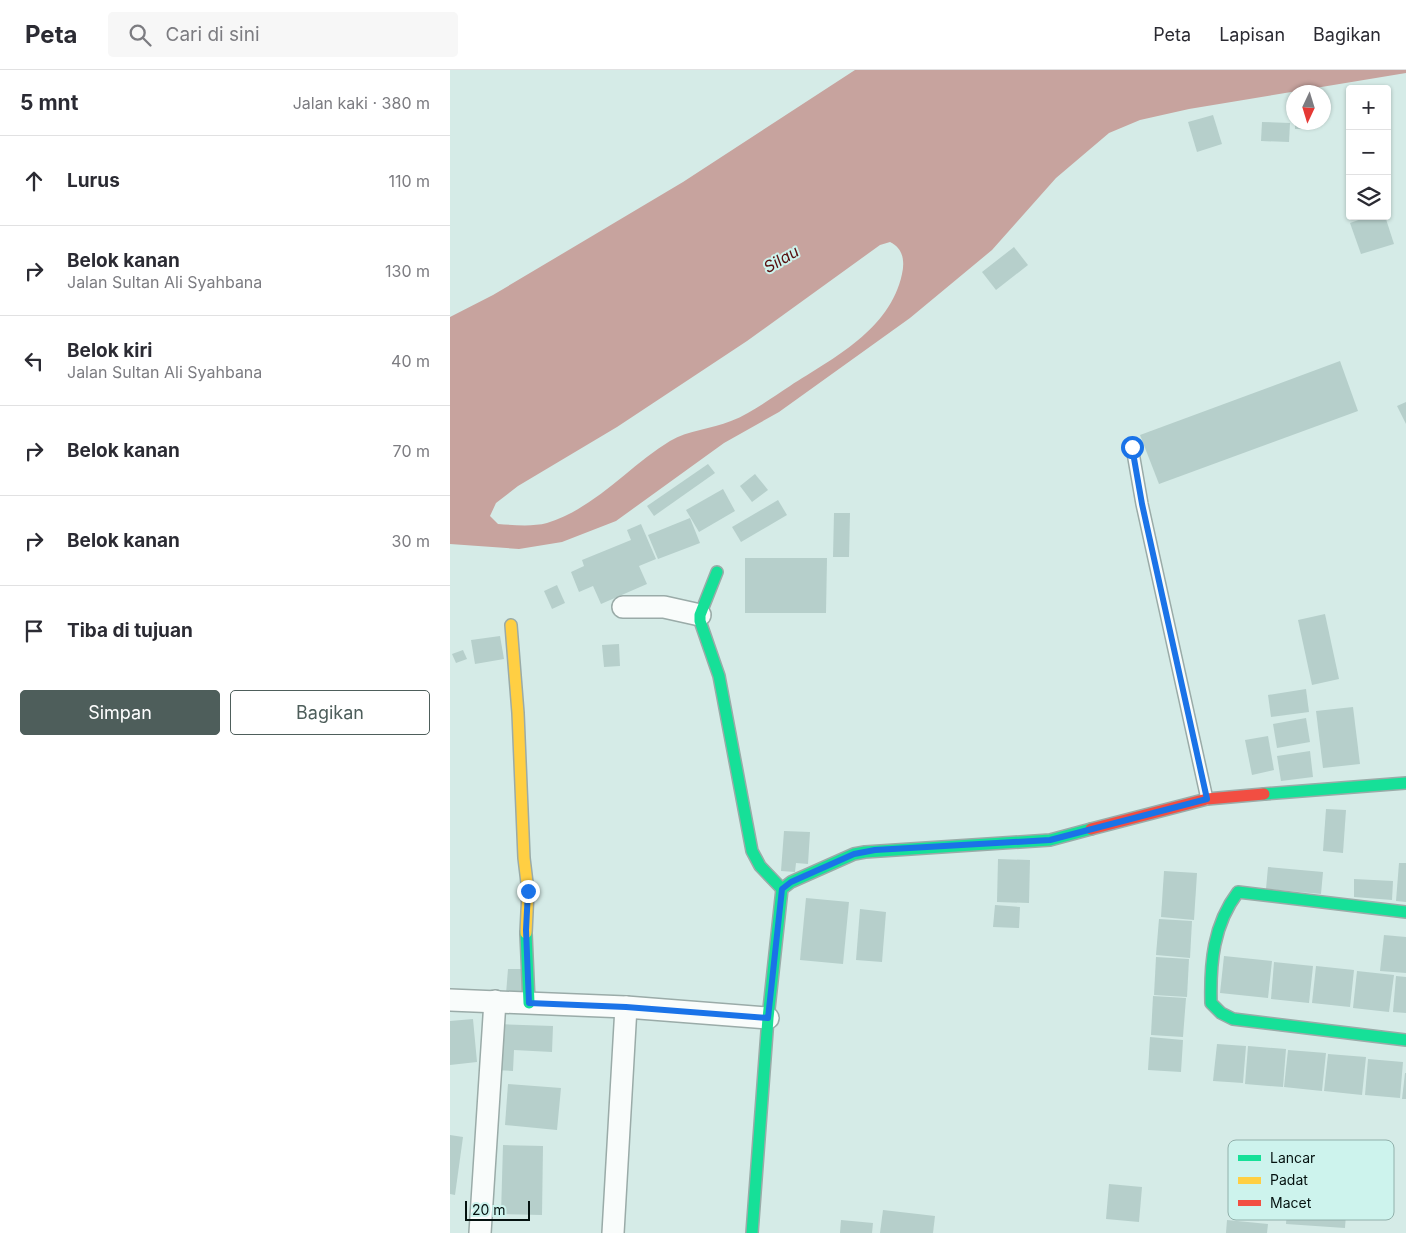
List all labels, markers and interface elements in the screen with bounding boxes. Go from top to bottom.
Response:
search box [108,12,458,57]
text: Peta [25,20,78,49]
icon: search [126,21,154,49]
text: Cari di sini [166,23,259,46]
text: Peta [1153,24,1191,45]
text: Lapisan [1219,24,1285,45]
text: Bagikan [1313,24,1381,45]
north arrow [1286,85,1331,130]
map controls [1346,85,1391,220]
button: + [1346,85,1391,130]
text: 5 mnt [20,90,78,115]
text: Jalan kaki · 380 m [293,93,430,113]
button: − [1346,130,1391,175]
icon: ahead [20,167,48,195]
text: Lurus [67,169,120,192]
text: 110 m [388,171,430,191]
button: layers [1346,175,1391,220]
water label: Silau [760,241,802,277]
text: Belok kanan [67,249,180,272]
icon: right [20,257,48,285]
text: 130 m [385,261,430,281]
text: Jalan Sultan Ali Syahbana [67,272,262,292]
text: Belok kiri [67,339,152,362]
icon: left [20,347,48,375]
text: 40 m [391,351,430,371]
text: Jalan Sultan Ali Syahbana [67,362,262,382]
route start [1121,436,1144,459]
icon: right [20,437,48,465]
text: Belok kanan [67,439,180,462]
text: 70 m [393,441,430,461]
icon: right [20,527,48,555]
text: Belok kanan [67,529,180,552]
text: 30 m [392,531,430,551]
icon: arrive [20,617,48,645]
text: Tiba di tujuan [67,619,193,642]
button: Simpan [20,690,220,735]
button: Bagikan [230,690,430,735]
route end [517,880,540,903]
legend [1228,1140,1394,1220]
text: Lancar [1270,1149,1315,1166]
text: Padat [1270,1171,1308,1188]
text: Macet [1270,1194,1312,1211]
scale bar [465,1198,530,1221]
text: 20 m [472,1201,506,1218]

